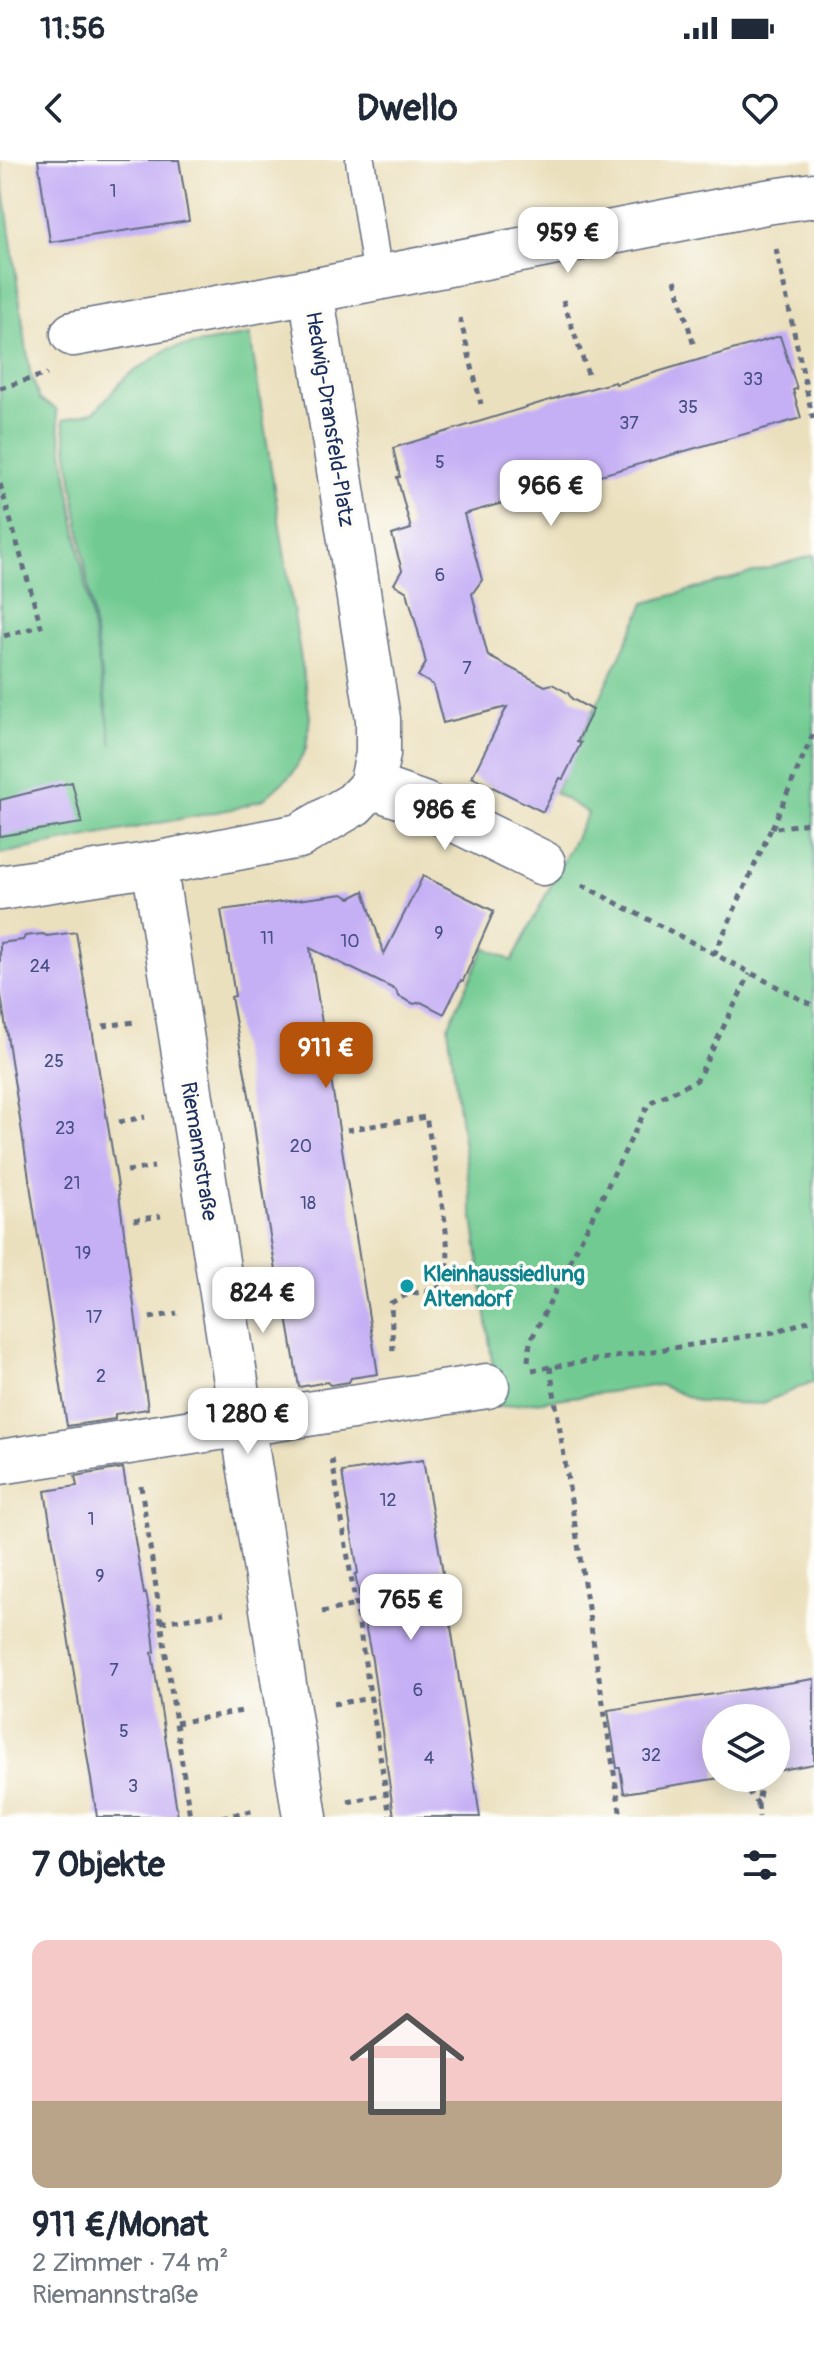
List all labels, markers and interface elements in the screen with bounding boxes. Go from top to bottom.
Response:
text: 11:56 [40,10,105,47]
icon: back [32,86,76,130]
text: Dwello [356,86,458,131]
icon: heart [738,86,782,130]
house number: 1 [109,180,117,203]
pin: 959 € [512,207,624,275]
text: 959 € [536,217,600,249]
street label: Hedwig-Dransfeld-Platz [299,309,361,529]
house number: 33 [743,368,763,391]
house number: 35 [678,396,698,419]
house number: 37 [619,412,639,435]
house number: 5 [435,451,445,474]
pin: 966 € [495,460,607,528]
text: 966 € [518,470,584,502]
house number: 6 [435,564,445,587]
house number: 7 [462,657,472,680]
pin: 986 € [389,784,501,852]
text: 986 € [413,794,477,826]
house number: 9 [434,922,444,945]
house number: 11 [260,927,274,950]
house number: 10 [340,930,360,953]
house number: 24 [30,955,51,978]
pin: 911 € [270,1022,382,1090]
text: 911 € [298,1032,354,1064]
house number: 25 [44,1050,64,1073]
street label: Riemannstraße [174,1080,224,1223]
house number: 23 [55,1117,75,1140]
house number: 20 [290,1135,312,1158]
house number: 21 [63,1172,81,1195]
house number: 18 [300,1192,316,1215]
house number: 19 [75,1242,91,1265]
place label: Kleinhaussiedlung Altendorf [423,1260,585,1313]
pin: 824 € [207,1267,319,1335]
text: 824 € [230,1277,296,1309]
marker: Kleinhaussiedlung Altendorf [398,1277,416,1295]
house number: 17 [86,1306,103,1329]
house number: 2 [96,1365,106,1388]
pin: 1 280 € [174,1388,322,1456]
text: 1 280 € [206,1398,290,1430]
house number: 12 [379,1489,397,1512]
house number: 1 [87,1508,95,1531]
house number: 9 [95,1565,105,1588]
pin: 765 € [355,1574,467,1642]
text: 765 € [378,1584,444,1616]
house number: 7 [109,1659,119,1682]
house number: 6 [413,1679,423,1702]
map controls [702,1704,790,1792]
button: layers [702,1704,790,1792]
house number: 5 [119,1720,129,1743]
house number: 32 [641,1744,661,1767]
house number: 4 [424,1747,435,1770]
house number: 3 [128,1775,138,1798]
icon: filters [738,1843,782,1887]
text: 7 Objekte [32,1844,165,1887]
icon: home [335,1992,479,2136]
text: 911 €/Monat [32,2204,208,2247]
text: 2 Zimmer · 74 m² [32,2247,228,2279]
text: Riemannstraße [32,2279,198,2311]

